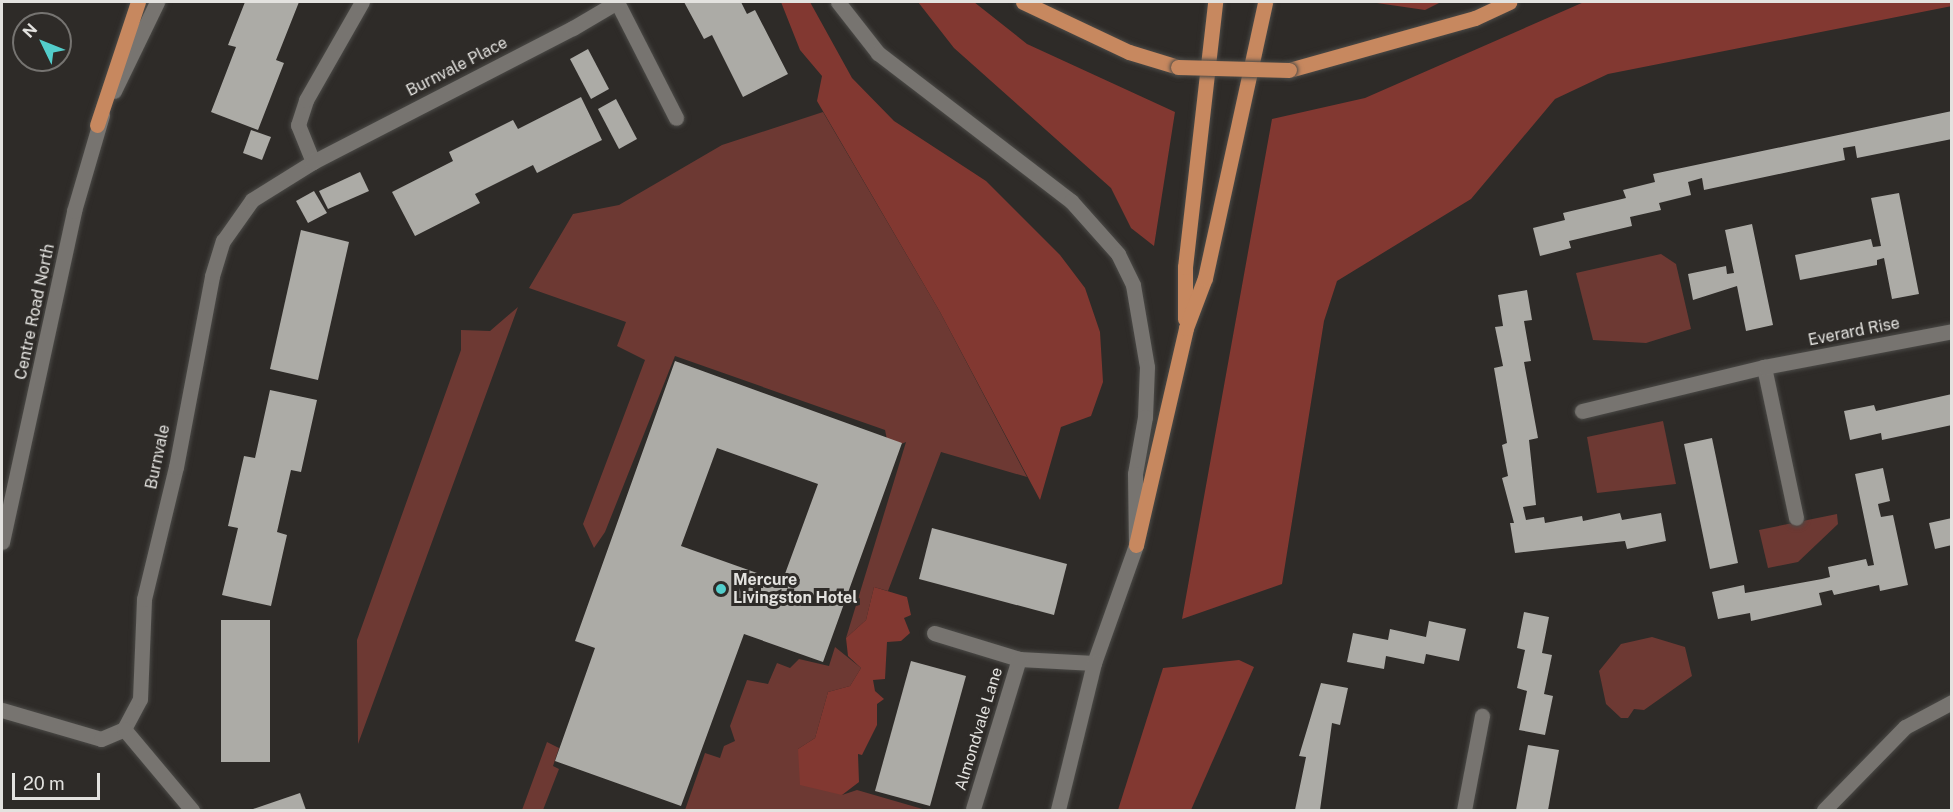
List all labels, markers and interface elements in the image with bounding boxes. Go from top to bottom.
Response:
north arrow [12,12,72,72]
text: N [19,20,41,42]
street label: Burnvale Place [403,33,511,101]
street label: Centre Road North [11,242,59,382]
street label: Everard Rise [1807,314,1901,350]
street label: Burnvale [142,423,174,491]
place label: Mercure Livingston Hotel [733,570,858,608]
marker: Mercure Livingston Hotel [714,582,728,596]
street label: Almondvale Lane [951,665,1007,793]
scale bar [15,761,104,799]
text: 20 m [23,773,65,794]

